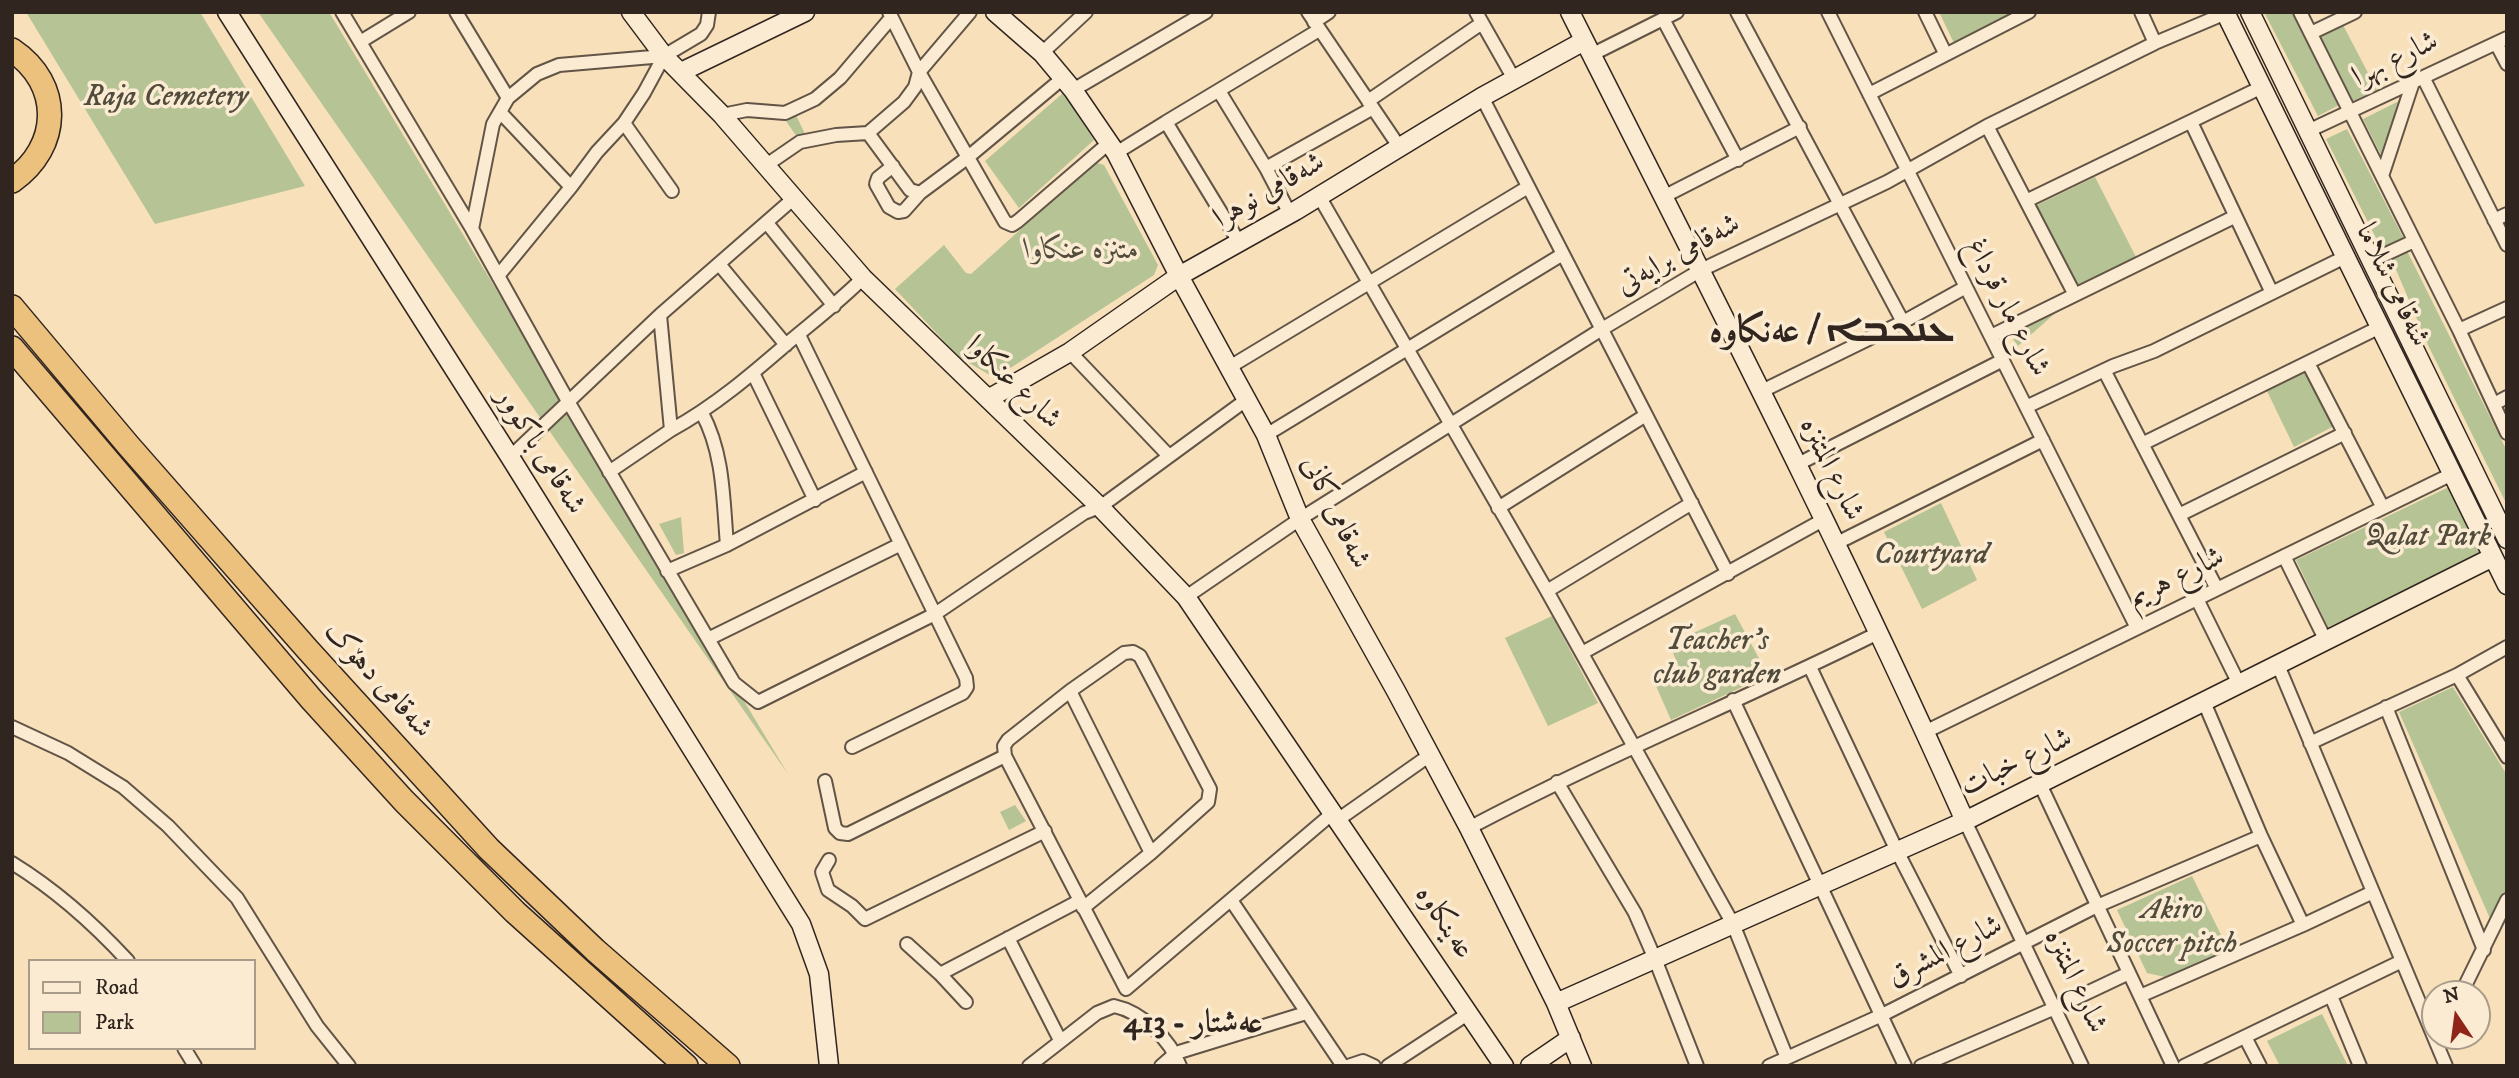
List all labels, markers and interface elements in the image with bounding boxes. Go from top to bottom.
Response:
street label: شارع بهرا [2347,25,2445,97]
park label: Raja Cemetery [84,81,248,117]
street label: شەقامی نوهرا [1208,146,1332,238]
street label: شەقامی برایەتی [1611,207,1747,305]
street label: شەقامی شلاما [2346,218,2436,354]
street label: شارع مار قرداغ [1956,233,2056,383]
park label: متنزه عنكاوا [1025,234,1139,270]
district label: ܥܢܟܒܐ / عەنکاوە [1709,311,1955,355]
street label: شارع عنكاوا [956,329,1068,439]
street label: شەقامی باکوور [486,382,592,522]
street label: شارع المتنزه [1790,412,1870,528]
street label: شەقامی کانی [1291,450,1377,576]
park label: Qalat Park [2365,521,2491,557]
park label: Courtyard [1874,539,1988,575]
street label: شارع هريم [2123,540,2231,618]
street label: شەقامی دهۆک [315,615,439,747]
park label: Teacher's club garden [1653,625,1781,696]
street label: شارع خبات [1955,721,2079,807]
street label: عەینکاوە [1405,879,1481,967]
park label: Akiro Soccer pitch [2107,894,2237,964]
street label: شارع المشرق [1882,909,2010,997]
street label: شارع المتنزه [2034,924,2114,1040]
legend [28,959,256,1050]
text: Road [95,975,139,1001]
north arrow [2421,980,2491,1050]
text: N [2441,983,2462,1009]
district label: عه‌شتار - 413 [1123,1006,1263,1044]
text: Park [95,1010,134,1036]

